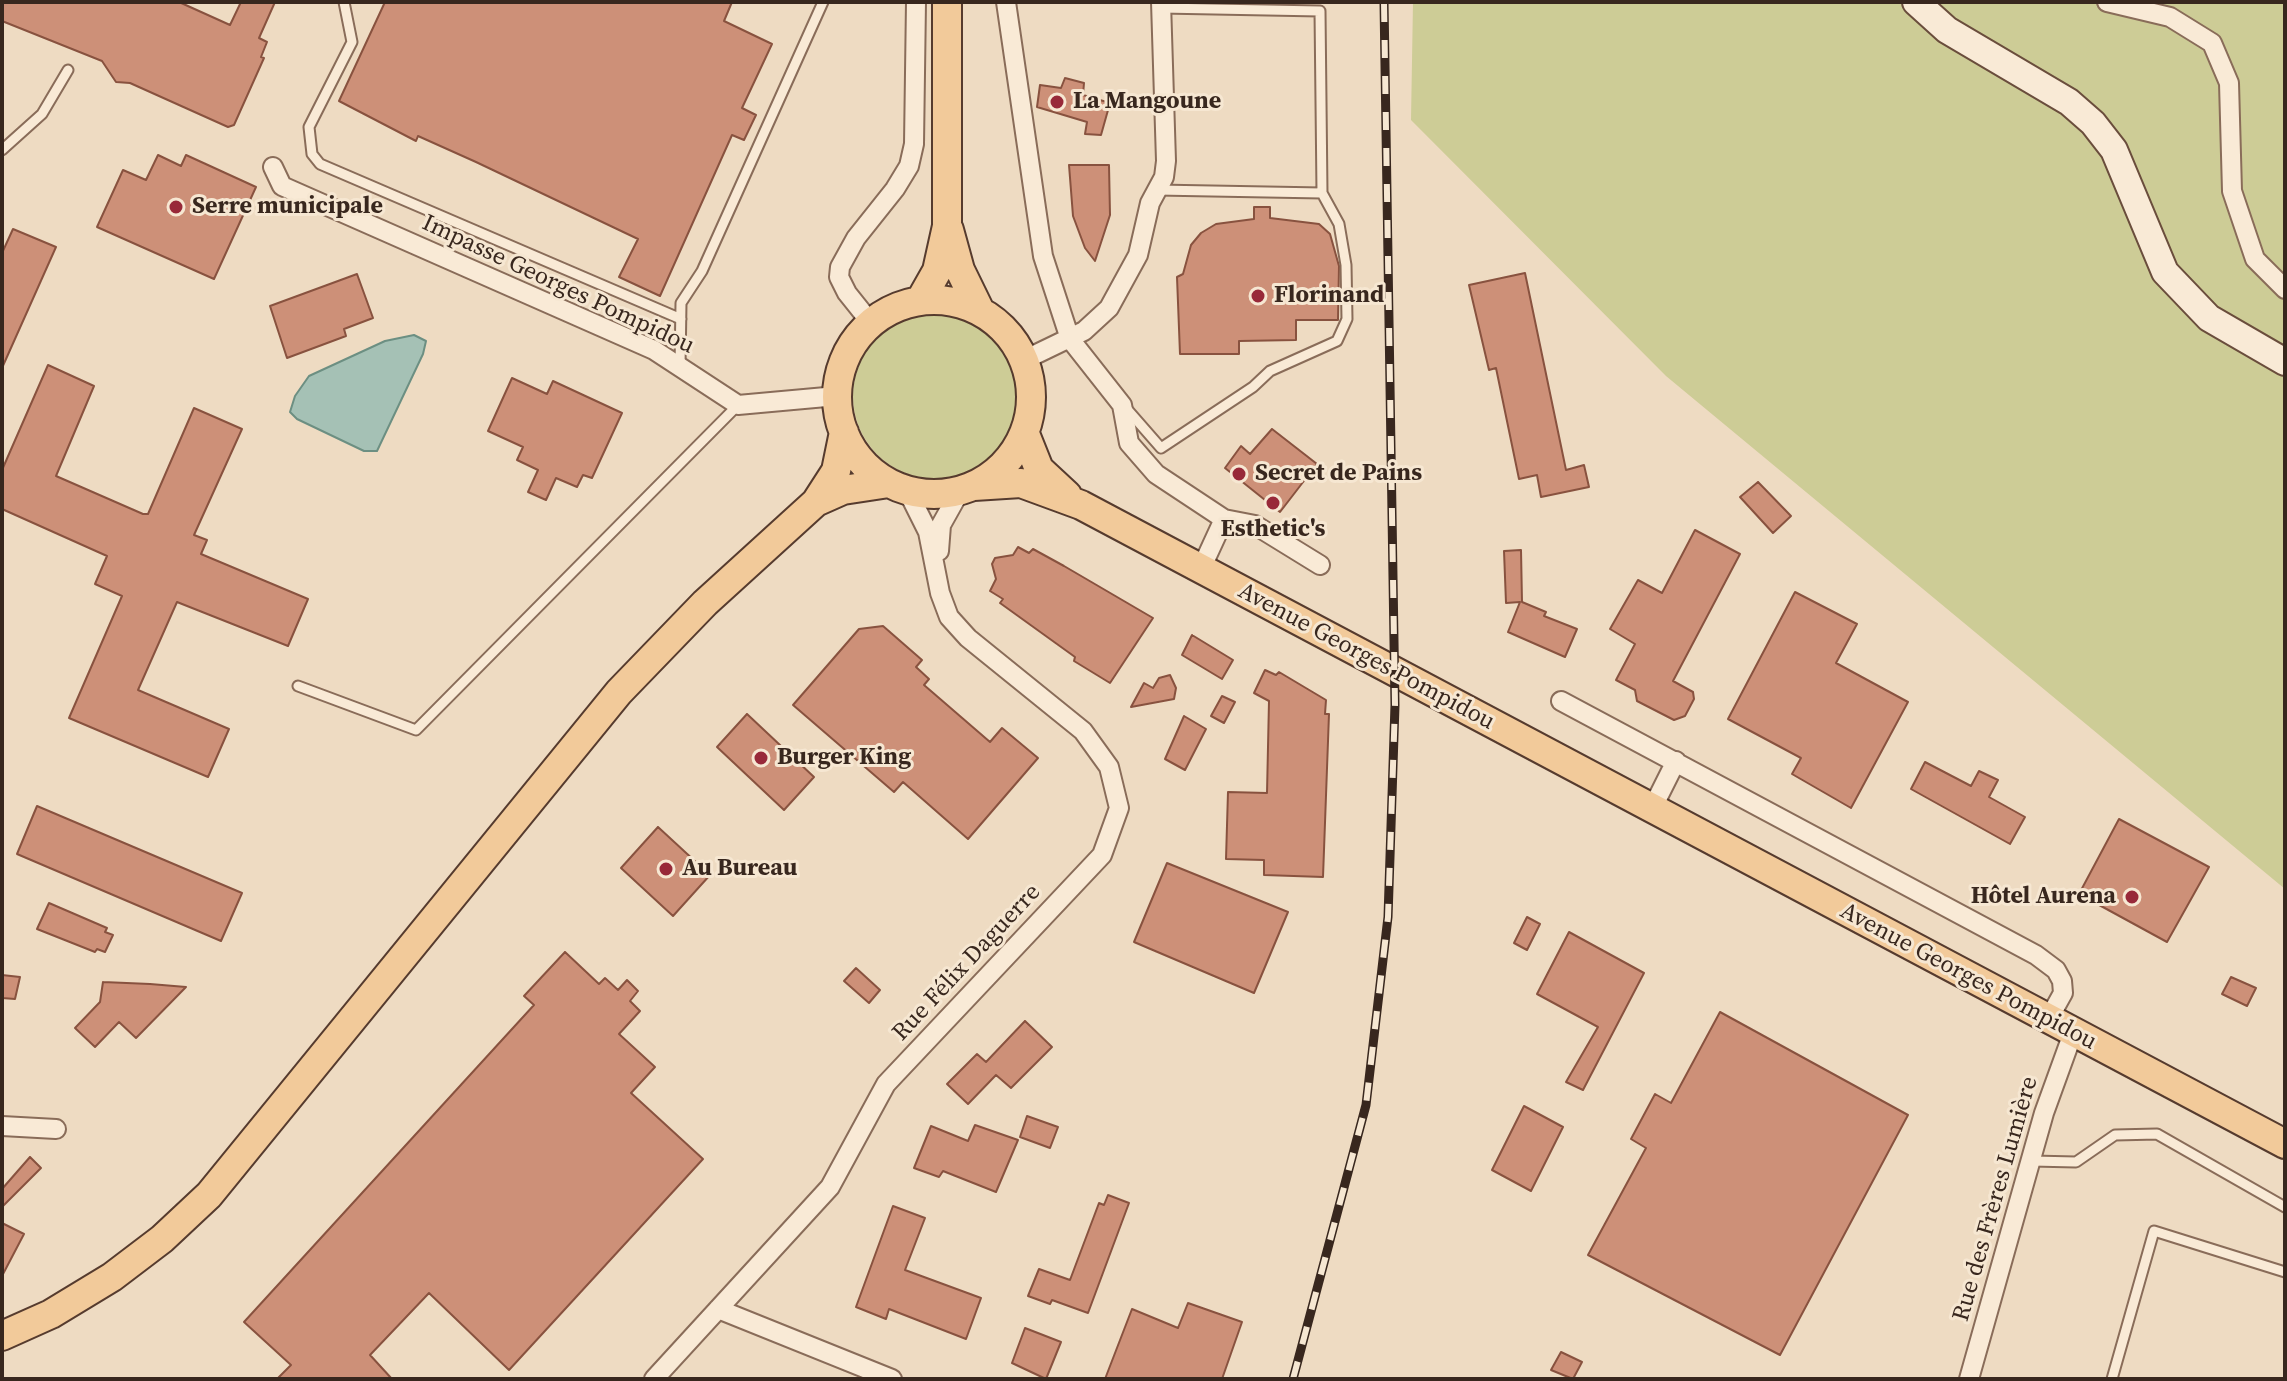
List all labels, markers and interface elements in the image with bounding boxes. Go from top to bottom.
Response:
place label: La Mangoune [1073,88,1221,116]
marker: La Mangoune [1048,93,1066,111]
place label: Serre municipale [192,193,383,221]
marker: Serre municipale [167,198,185,216]
street label: Impasse Georges Pompidou [417,209,699,361]
place label: Florinand [1274,282,1384,310]
marker: Florinand [1249,287,1267,305]
place label: Secret de Pains [1255,460,1422,488]
marker: Secret de Pains [1230,465,1248,483]
marker: Esthetic's [1264,494,1282,512]
place label: Esthetic's [1221,516,1325,544]
street label: Avenue Georges Pompidou [1233,577,1499,737]
place label: Burger King [777,744,911,772]
marker: Burger King [752,749,770,767]
place label: Au Bureau [682,855,797,883]
marker: Au Bureau [657,860,675,878]
street label: Rue Félix Daguerre [887,879,1047,1047]
place label: Hôtel Aurena [1971,883,2116,911]
marker: Hôtel Aurena [2123,888,2141,906]
street label: Avenue Georges Pompidou [1835,897,2101,1057]
street label: Rue des Frères Lumière [1947,1073,2045,1325]

